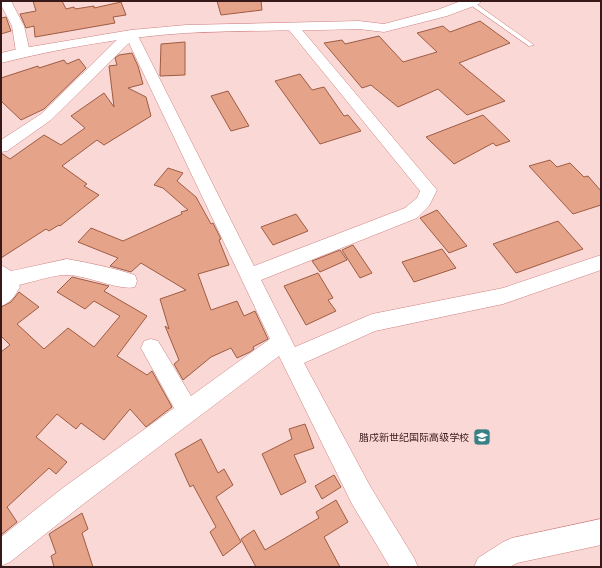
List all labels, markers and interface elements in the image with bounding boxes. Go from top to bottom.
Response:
school or university icon: 腊戍新世纪国际高级学校 [472,427,492,447]
place label: 腊戍新世纪国际高级学校 [359,431,469,444]

